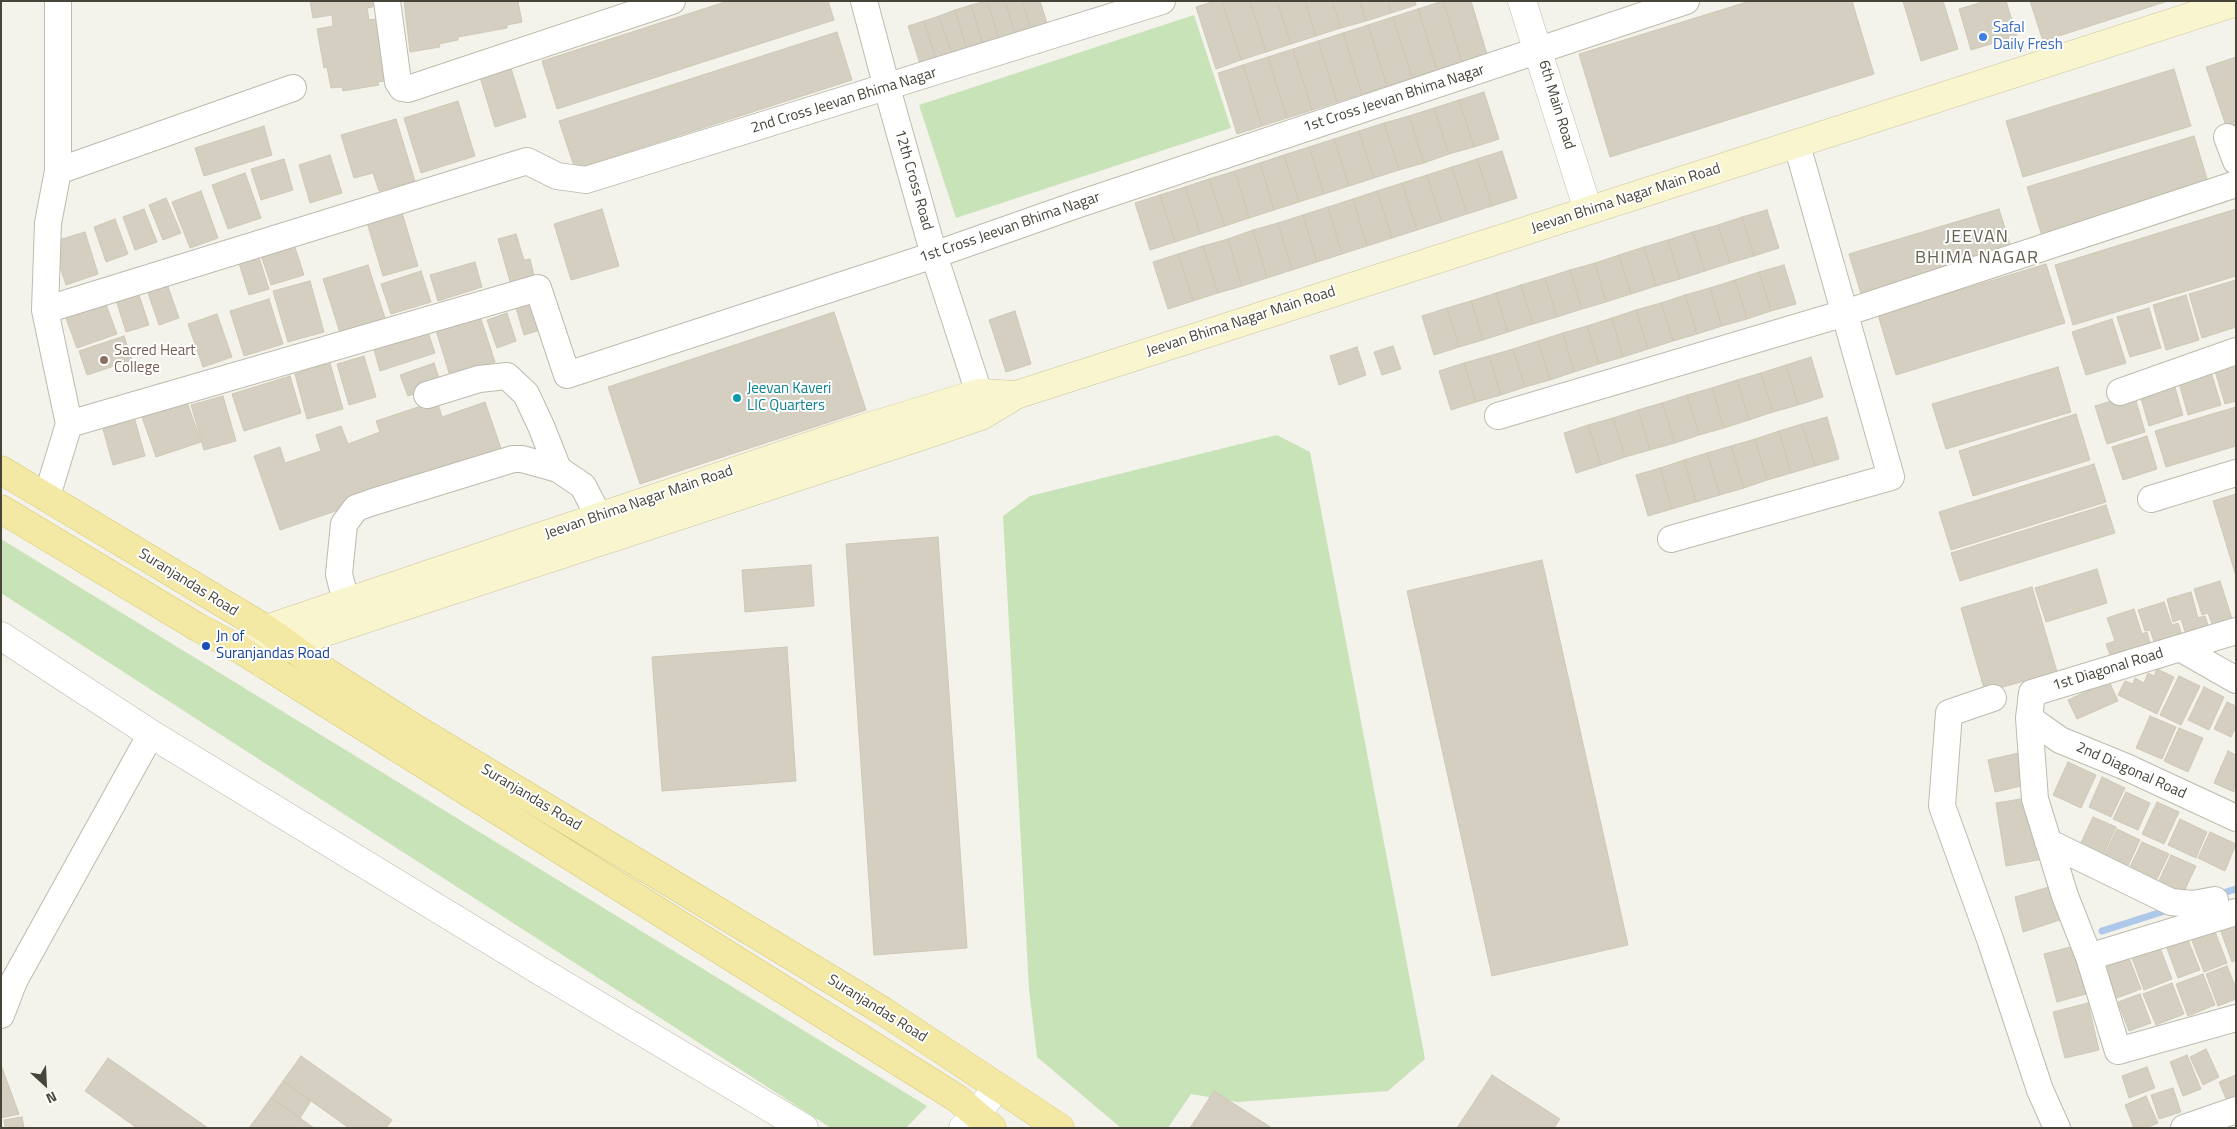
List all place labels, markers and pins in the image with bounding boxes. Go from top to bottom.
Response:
place label: Safal Daily Fresh [1993,19,2063,54]
marker: Safal Daily Fresh [1977,31,1989,43]
place label: Sacred Heart College [114,342,196,377]
marker: Sacred Heart College [98,354,110,366]
place label: Jeevan Kaveri LIC Quarters [747,380,831,415]
marker: Jeevan Kaveri LIC Quarters [731,392,743,404]
place label: Jn of Suranjandas Road [216,628,330,663]
marker: Jn of Suranjandas Road [200,640,212,652]

